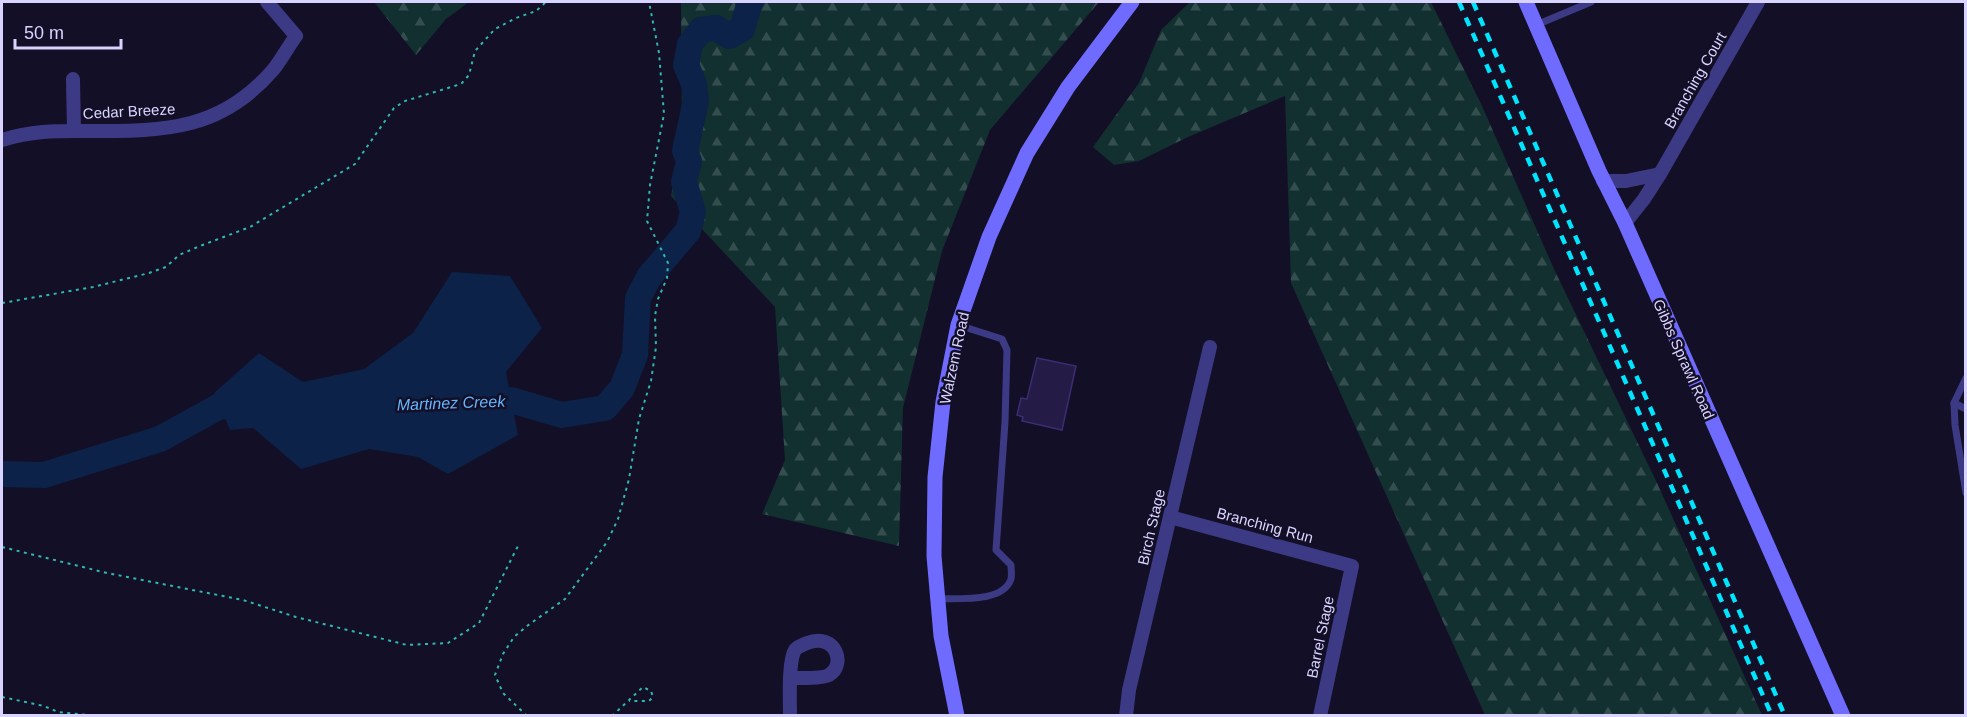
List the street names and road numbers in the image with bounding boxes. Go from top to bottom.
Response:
street label: Branching Court [1661,28,1730,131]
street label: Cedar Breeze [82,100,176,122]
street label: Gibbs Sprawl Road [1650,297,1718,421]
street label: Walzem Road [936,310,972,406]
street label: Birch Stage [1134,487,1168,567]
street label: Branching Run [1215,504,1315,546]
street label: Barrel Stage [1303,594,1337,680]

